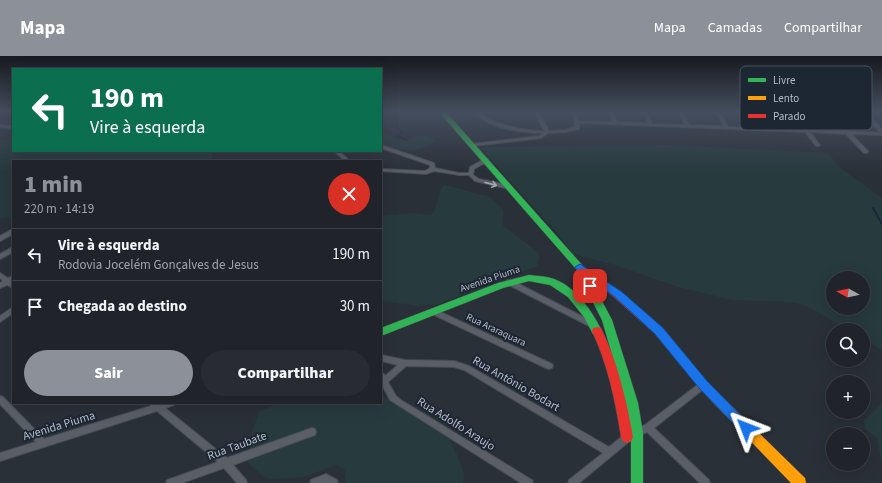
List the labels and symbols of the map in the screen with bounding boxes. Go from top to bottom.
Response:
legend [740,66,872,130]
text: Livre [773,73,796,88]
text: Lento [773,91,799,106]
text: Parado [773,109,806,124]
one-way arrow [484,180,497,188]
street label: Avenida Piuma [458,262,522,296]
pin [573,269,607,303]
north arrow [826,271,870,315]
street label: Rua Araraquara [464,310,528,350]
street label: Rua Antônio Bodart [469,352,563,416]
street label: Rua Adolfo Araujo [414,393,498,455]
street label: Avenida Piuma [21,407,97,445]
position arrow [725,407,767,449]
street label: Rua Taubate [205,427,269,465]

